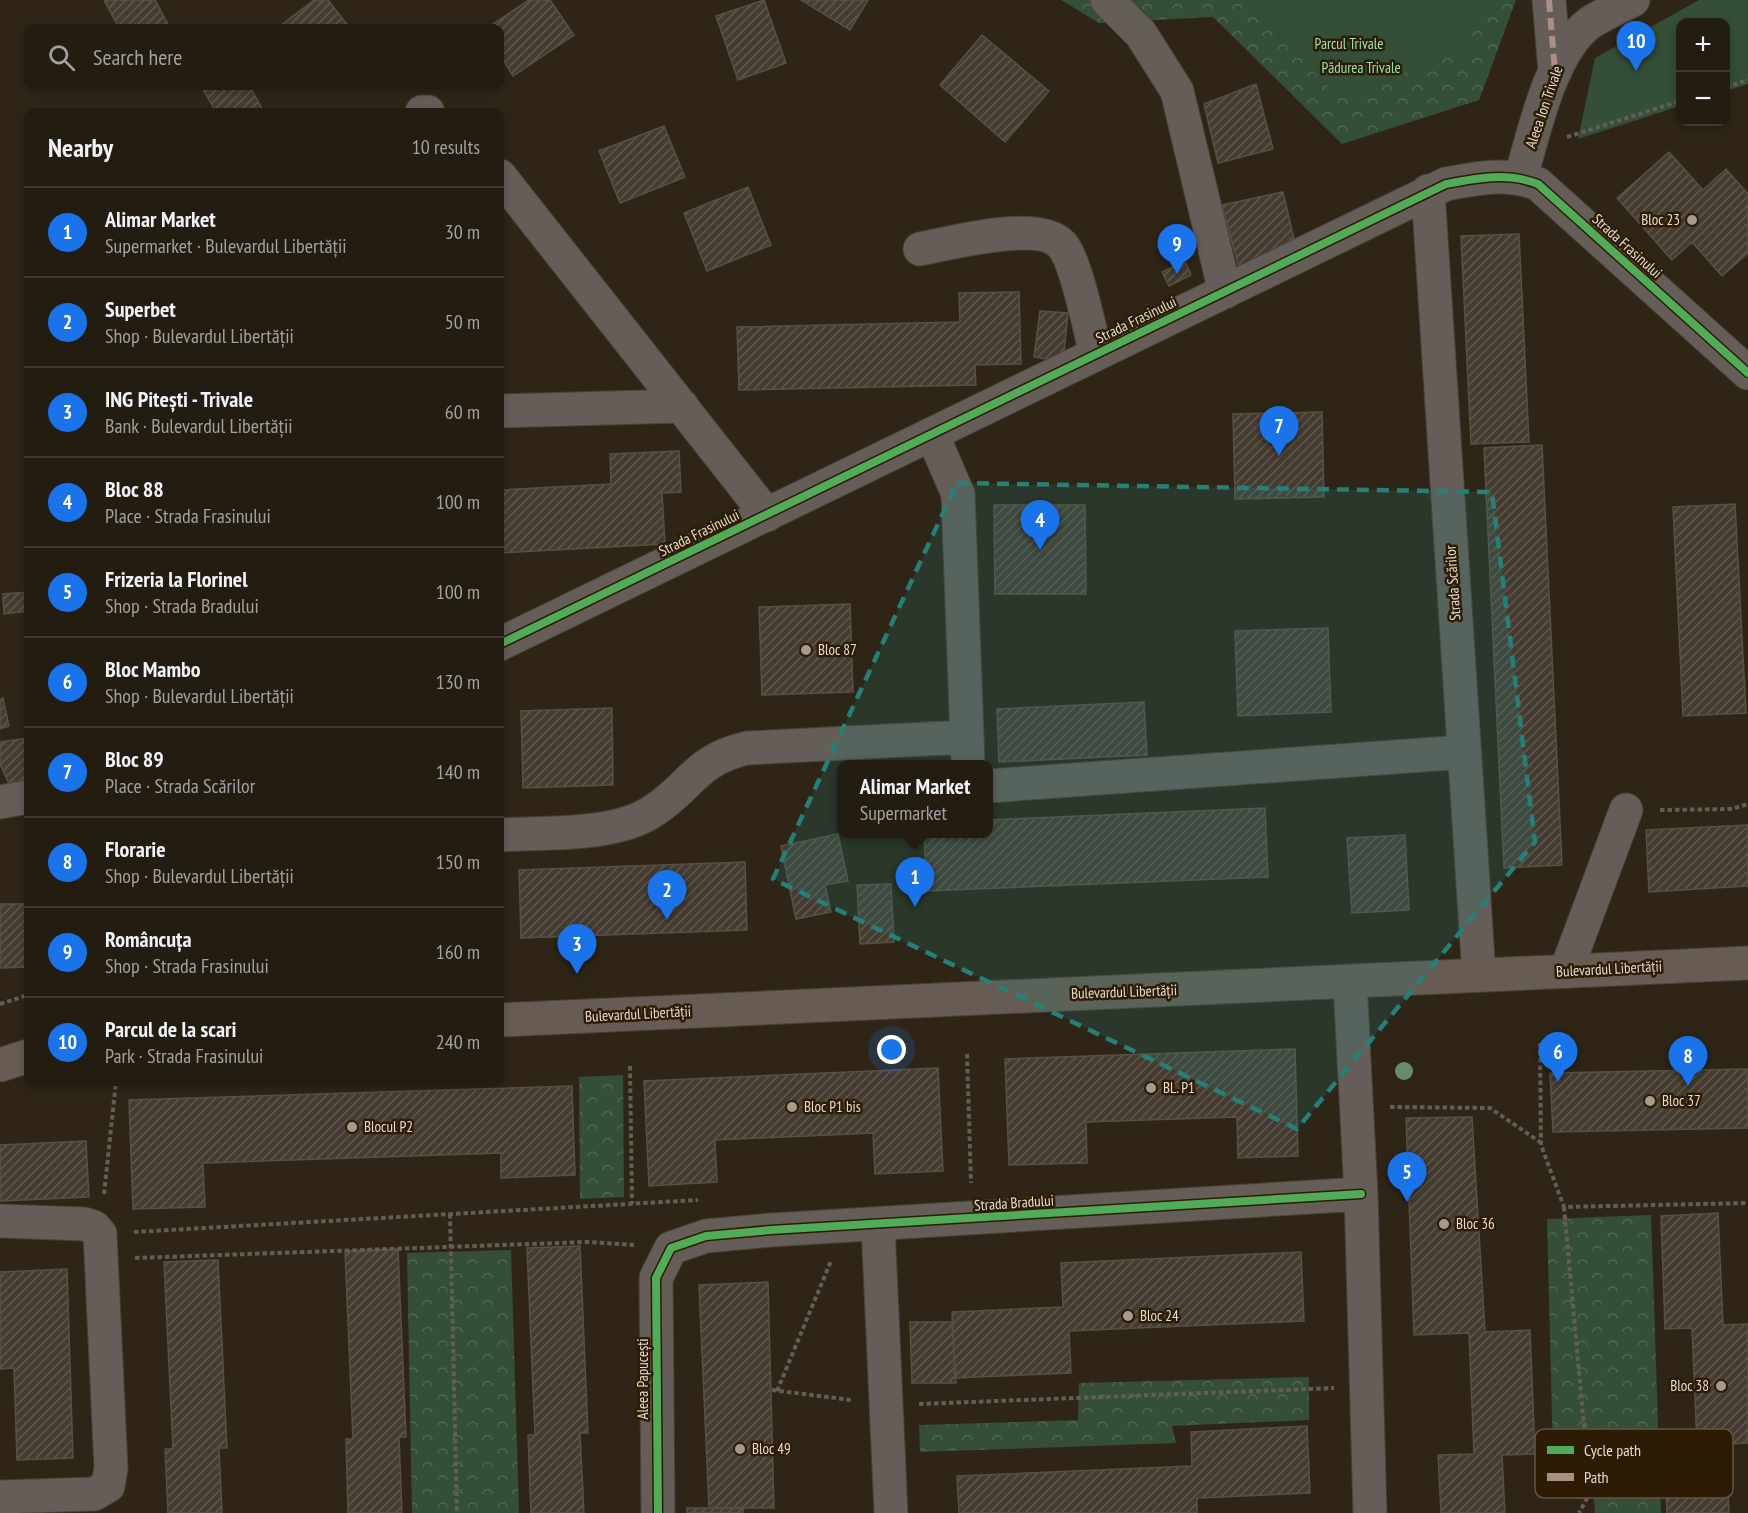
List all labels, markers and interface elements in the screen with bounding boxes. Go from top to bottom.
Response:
map controls [1676,18,1730,126]
button: + [1676,18,1730,72]
pin: 10 [1616,22,1656,71]
search box [24,24,504,90]
park label: Parcul Trivale [1315,34,1383,53]
icon: search [45,41,78,74]
text: Search here [93,43,182,71]
park label: Pădurea Trivale [1321,58,1401,77]
street label: Aleea Ion Trivale [1521,63,1566,150]
button: − [1676,72,1730,126]
text: Nearby [48,131,113,164]
text: 10 results [412,134,480,160]
text: Alimar Market [105,205,216,233]
street label: Strada Frasinului [1589,209,1666,282]
place label: Bloc 23 [1641,210,1680,229]
marker: Bloc 23 [1685,213,1699,227]
text: 1 [63,219,72,245]
text: 30 m [445,219,480,245]
pin: 9 [1158,224,1196,274]
text: Supermarket · Bulevardul Libertății [105,233,347,259]
street label: Strada Frasinului [1092,292,1179,347]
text: Superbet [105,295,176,323]
text: 2 [63,309,72,335]
text: 50 m [445,309,480,335]
text: Shop · Bulevardul Libertății [105,323,294,349]
text: ING Pitești - Trivale [105,385,253,413]
text: 3 [63,399,72,425]
text: 60 m [445,399,480,425]
pin: 7 [1260,406,1298,456]
text: Bank · Bulevardul Libertății [105,413,293,439]
text: Bloc 88 [105,475,164,503]
text: 4 [63,489,72,515]
text: 100 m [436,489,480,515]
pin: 4 [1020,500,1060,550]
text: Place · Strada Frasinului [105,503,271,529]
street label: Strada Frasinului [655,505,742,560]
street label: Strada Scărilor [1440,544,1465,621]
text: Frizeria la Florinel [105,565,248,593]
text: 5 [63,579,72,605]
text: 100 m [436,579,480,605]
text: Shop · Strada Bradului [105,593,259,619]
place label: Bloc 87 [818,640,857,659]
marker: Bloc 87 [799,643,813,657]
text: Bloc Mambo [105,655,201,683]
text: 6 [63,669,72,695]
text: 130 m [436,669,480,695]
text: Shop · Bulevardul Libertății [105,683,294,709]
text: Bloc 89 [105,745,164,773]
text: 7 [63,759,72,785]
text: 140 m [436,759,480,785]
popup [837,760,993,838]
text: Alimar Market [860,772,970,800]
text: Place · Strada Scărilor [105,773,255,799]
text: Supermarket [860,800,947,826]
text: Florarie [105,835,166,863]
text: 8 [63,849,72,875]
text: 150 m [436,849,480,875]
pin: 1 [896,858,934,907]
text: Shop · Bulevardul Libertății [105,863,294,889]
pin: 2 [648,870,686,920]
pin: 3 [558,924,596,974]
text: Româncuța [105,925,192,953]
text: 9 [63,939,72,965]
text: 160 m [436,939,480,965]
text: Shop · Strada Frasinului [105,953,269,979]
street label: Bulevardul Libertății [1556,956,1662,981]
street label: Bulevardul Libertății [1071,980,1177,1003]
street label: Bulevardul Libertății [585,1001,691,1026]
text: Parcul de la scari [105,1015,236,1043]
text: 10 [58,1029,77,1055]
text: 240 m [436,1029,480,1055]
pin: 6 [1538,1032,1578,1082]
your location [877,1035,906,1064]
pin: 8 [1668,1036,1708,1086]
text: Park · Strada Frasinului [105,1043,263,1069]
place label: BL. P1 [1163,1078,1195,1097]
marker: BL. P1 [1144,1081,1158,1095]
place label: Bloc 37 [1662,1091,1701,1110]
marker: Bloc 37 [1643,1094,1657,1108]
place label: Bloc P1 bis [804,1097,861,1116]
marker: Bloc P1 bis [785,1100,799,1114]
place label: Blocul P2 [364,1117,413,1136]
marker: Blocul P2 [345,1120,359,1134]
pin: 5 [1388,1152,1426,1202]
street label: Strada Bradului [974,1190,1054,1215]
place label: Bloc 36 [1456,1214,1495,1233]
marker: Bloc 36 [1437,1217,1451,1231]
place label: Bloc 24 [1140,1306,1179,1325]
marker: Bloc 24 [1121,1309,1135,1323]
street label: Aleea Papucești [633,1338,652,1420]
place label: Bloc 38 [1670,1376,1709,1395]
marker: Bloc 38 [1714,1379,1728,1393]
legend [1535,1429,1733,1498]
place label: Bloc 49 [752,1439,791,1458]
text: Cycle path [1584,1440,1641,1460]
marker: Bloc 49 [733,1442,747,1456]
text: Path [1584,1467,1609,1487]

